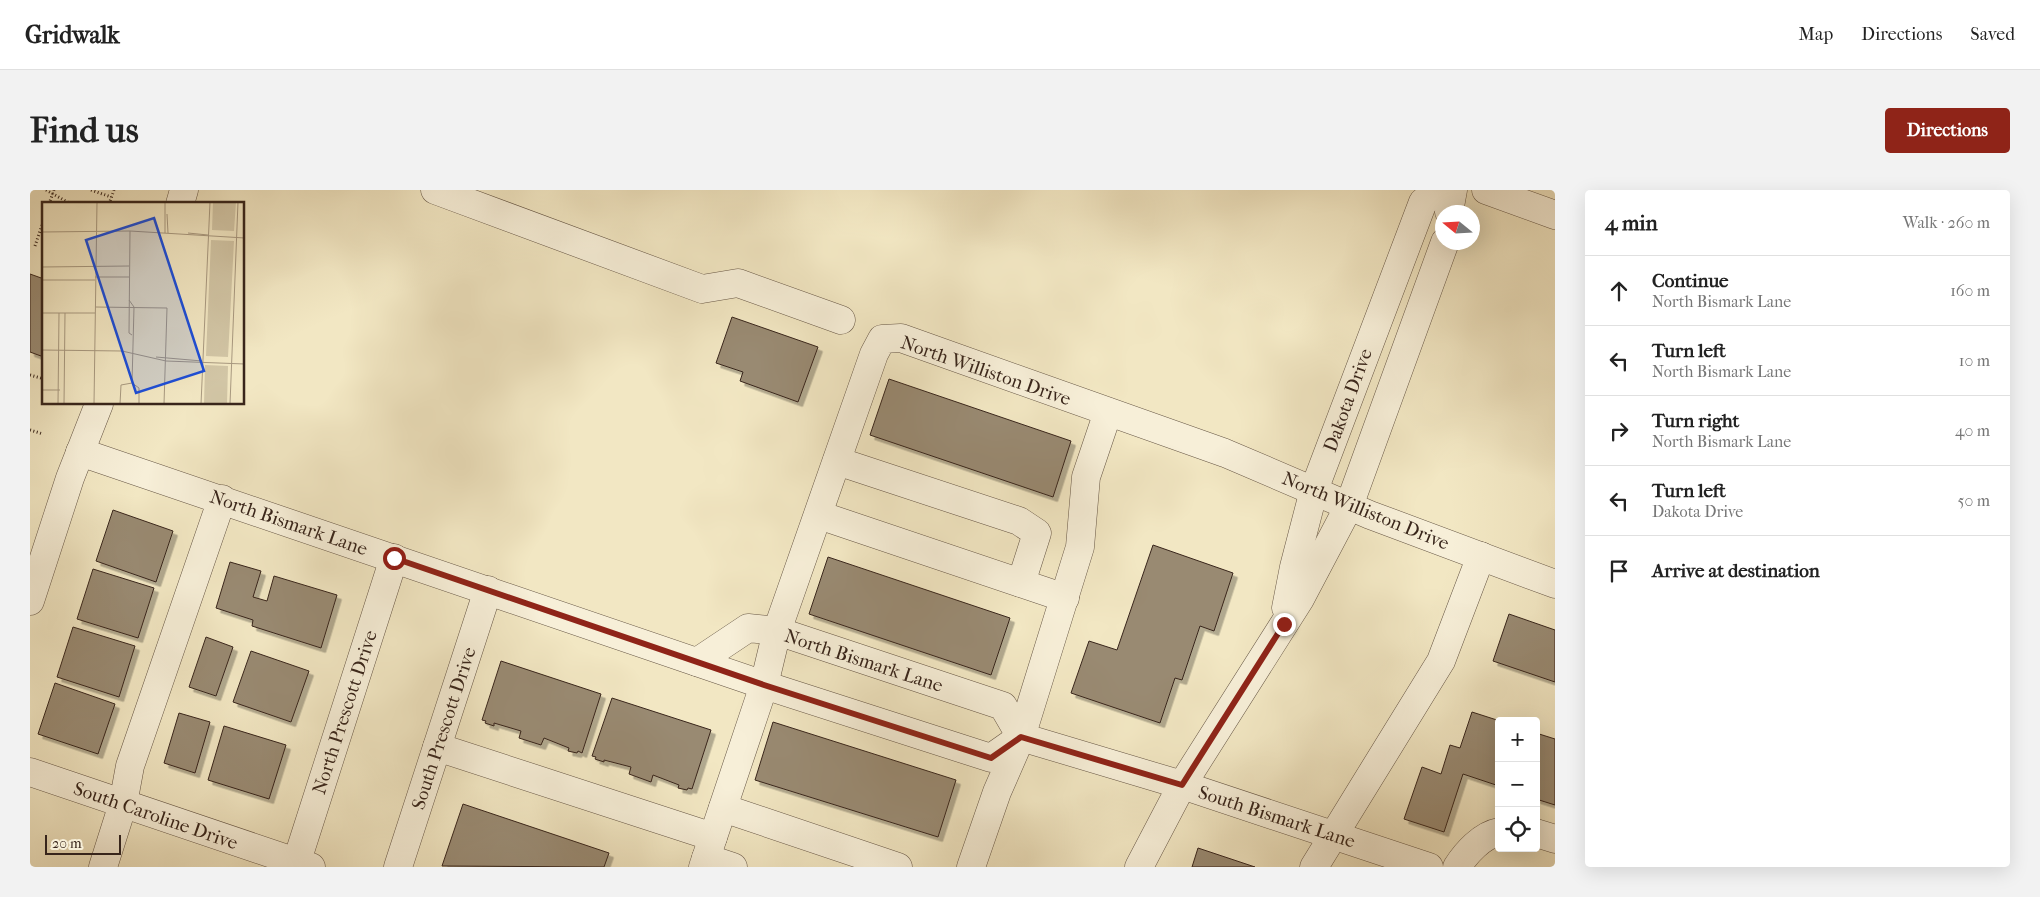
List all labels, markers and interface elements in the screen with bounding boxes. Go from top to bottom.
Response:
text: Gridwalk [25,21,120,49]
text: Map [1799,24,1833,45]
text: Directions [1861,24,1942,45]
text: Saved [1970,24,2015,45]
button: Directions [1885,108,2010,153]
text: Find us [30,110,139,151]
inset map [42,202,245,405]
north arrow [1435,205,1480,250]
text: 4 min [1605,211,1658,235]
text: Walk · 260 m [1903,213,1990,232]
text: Continue [1652,270,1728,292]
icon: ahead [1605,277,1633,305]
text: 160 m [1950,281,1990,300]
text: North Bismark Lane [1652,292,1791,311]
street label: North Williston Drive [898,332,1074,410]
text: Turn left [1652,340,1726,362]
street label: Dakota Drive [1319,346,1377,455]
icon: left [1605,347,1633,375]
text: 10 m [1959,351,1990,370]
text: North Bismark Lane [1652,362,1791,381]
text: Turn right [1652,410,1739,432]
icon: right [1605,417,1633,445]
text: 40 m [1955,421,1990,440]
text: North Bismark Lane [1652,432,1791,451]
street label: North Williston Drive [1279,467,1452,555]
text: Turn left [1652,480,1726,502]
street label: North Bismark Lane [207,486,370,560]
icon: left [1605,487,1633,515]
text: 50 m [1958,491,1990,510]
text: Dakota Drive [1652,502,1743,521]
route start [383,547,406,570]
icon: arrive [1605,557,1633,585]
text: Arrive at destination [1652,560,1820,582]
route end [1273,613,1296,636]
street label: North Bismark Lane [782,625,946,697]
street label: North Prescott Drive [308,628,382,797]
street label: South Prescott Drive [407,644,481,812]
map controls [1495,717,1540,852]
button: + [1495,717,1540,762]
button: − [1495,762,1540,807]
street label: South Caroline Drive [71,778,241,854]
street label: South Bismark Lane [1196,781,1358,853]
button: locate [1495,807,1540,852]
scale bar [45,832,121,855]
text: 20 m [52,835,82,852]

